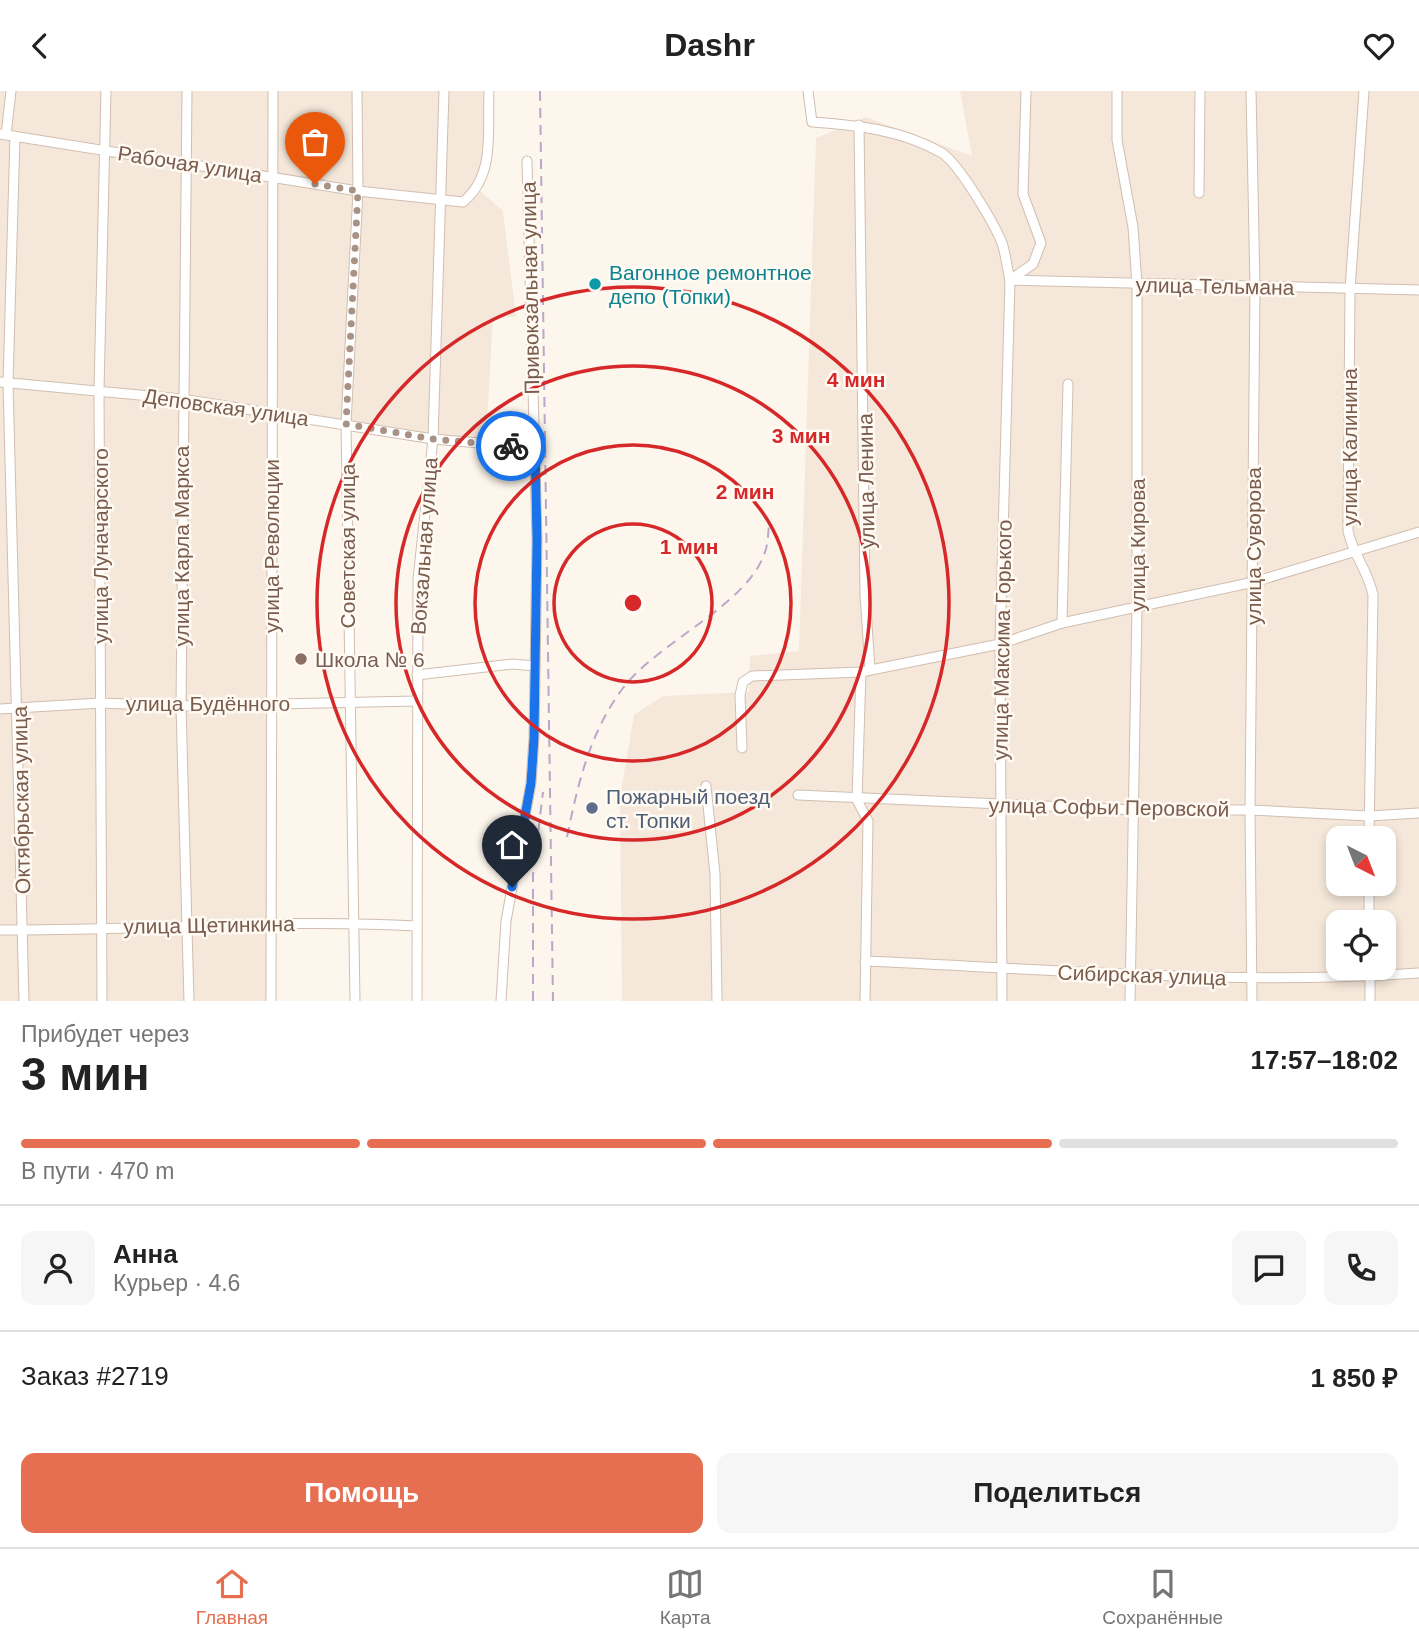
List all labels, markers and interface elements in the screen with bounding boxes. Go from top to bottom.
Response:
icon: back [21,27,59,65]
text: Dashr [664,27,755,63]
icon: heart [1360,27,1398,65]
pin [285,112,345,184]
icon: bag [296,123,334,161]
street label: Рабочая улица [116,141,264,187]
street label: Привокзальная улица [517,181,543,395]
place label: Вагонное ремонтное депо (Топки) [609,261,812,308]
street label: улица Тельмана [1135,273,1295,299]
marker: Вагонное ремонтное депо (Топки) [587,276,603,292]
text: 4 мин [827,368,885,391]
street label: улица Калинина [1338,368,1361,526]
street label: Деповская улица [142,384,310,430]
courier [476,411,546,481]
street label: улица Ленина [853,413,879,549]
text: 3 мин [772,424,830,447]
icon: bike [492,427,530,465]
street label: улица Карла Маркса [170,445,193,646]
street label: улица Луначарского [89,448,112,644]
street label: Вокзальная улица [406,456,442,635]
street label: улица Революции [260,459,283,633]
street label: Советская улица [336,463,359,628]
street label: улица Суворова [1242,467,1265,625]
street label: улица Кирова [1126,478,1149,612]
text: 2 мин [716,480,774,503]
street label: улица Максима Горького [988,519,1016,761]
text: 1 мин [660,535,718,558]
centre of rings [621,591,645,615]
place label: Школа № 6 [315,648,425,671]
marker: Школа № 6 [293,651,309,667]
street label: улица Будённого [126,692,290,715]
street label: Октябрьская улица [8,705,34,894]
place label: Пожарный поезд ст. Топки [606,785,770,832]
street label: улица Софьи Перовской [989,793,1229,821]
marker: Пожарный поезд ст. Топки [584,800,600,816]
pin [482,815,542,887]
icon: home [493,826,531,864]
north arrow [1326,826,1396,896]
map controls [1326,826,1396,980]
button: locate [1326,910,1396,980]
street label: улица Щетинкина [123,912,295,938]
street label: Сибирская улица [1057,961,1227,989]
text: Прибудет через [21,1021,189,1047]
text: 17:57–18:02 [1251,1045,1398,1075]
text: 3 мин [21,1048,149,1100]
text: В пути · 470 m [21,1158,174,1184]
button: person [21,1231,95,1305]
button: chat [1232,1231,1306,1305]
button: phone [1324,1231,1398,1305]
text: Анна [113,1239,178,1269]
text: Курьер · 4.6 [113,1270,240,1296]
text: Заказ #2719 [21,1361,169,1391]
text: 1 850 ₽ [1311,1363,1398,1393]
button: Помощь [21,1453,703,1533]
button: Поделиться [717,1453,1398,1533]
tab: Главная [196,1565,268,1629]
tab: Карта [660,1565,711,1629]
tab: Сохранённые [1102,1565,1223,1629]

